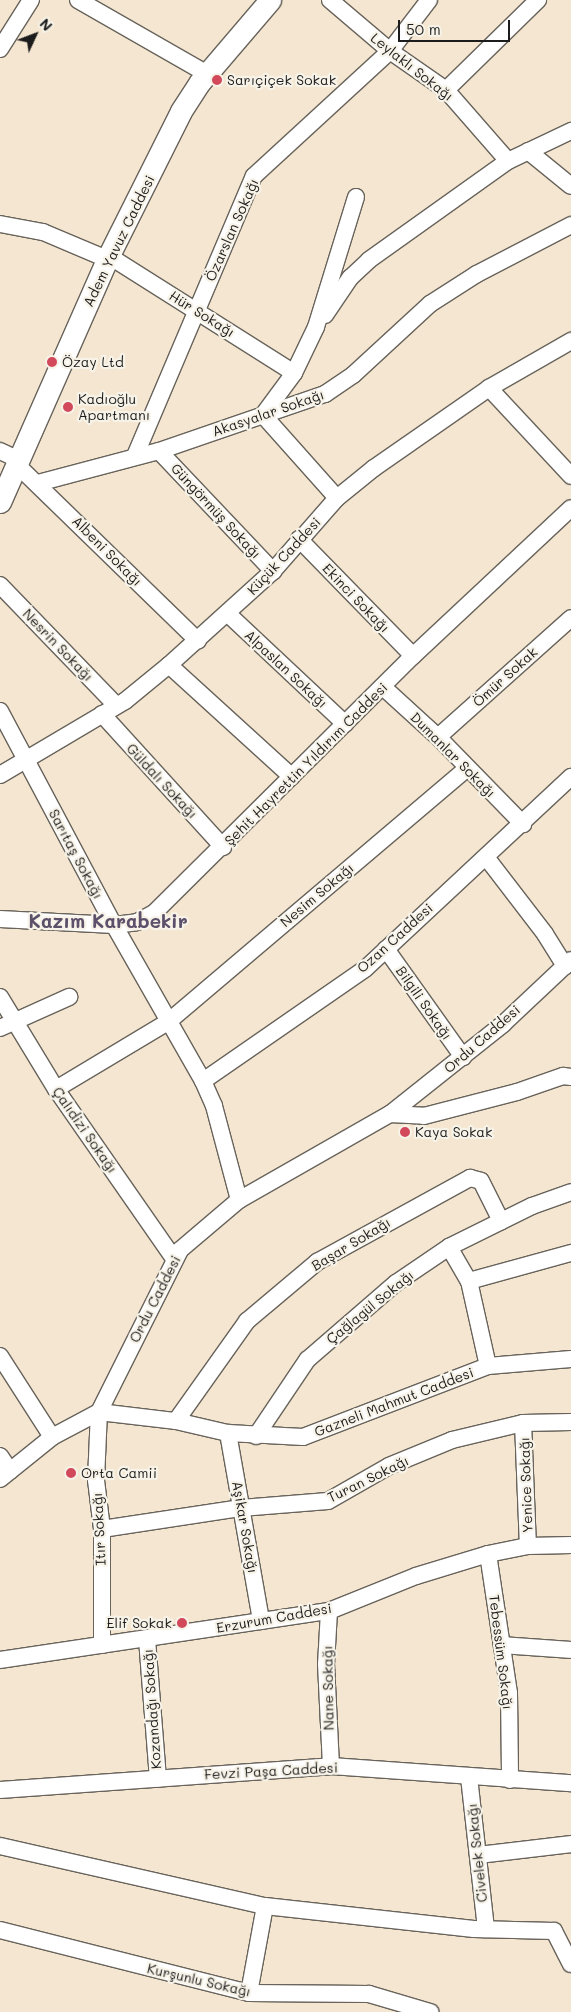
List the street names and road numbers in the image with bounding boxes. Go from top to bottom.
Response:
street label: Leylaklı Sokağı [367,30,457,104]
street label: Adem Yavuz Caddesi [80,172,158,310]
street label: Özarslan Sokağı [202,176,262,284]
street label: Hür Sokağı [166,287,238,341]
street label: Akasyalar Sokağı [210,386,326,440]
street label: Güngörmüş Sokağı [168,460,264,562]
street label: Albeni Sokağı [68,512,146,590]
street label: Küçük Caddesi [244,514,324,598]
street label: Ekinci Sokağı [319,560,393,636]
street label: Nesrin Sokağı [19,605,97,685]
street label: Alpaslan Sokağı [241,626,331,712]
street label: Ömür Sokak [469,644,541,710]
street label: Şehit Hayrettin Yıldırım Caddesi [221,679,391,849]
street label: Dumanlar Sokağı [407,709,499,801]
street label: Güldalı Sokağı [123,740,201,822]
street label: Sarıtaş Sokağı [45,806,107,902]
street label: Nesim Sokağı [277,859,357,931]
street label: Ozan Caddesi [354,900,436,976]
street label: Bilgili Sokağı [392,963,456,1043]
street label: Ordu Caddesi [441,1001,523,1077]
street label: Çalıdizi Sokağı [49,1084,121,1176]
street label: Başar Sokağı [308,1214,394,1274]
street label: Ordu Caddesi [126,1253,184,1345]
street label: Çağlagül Sokağı [323,1267,417,1347]
street label: Gazneli Mahmut Caddesi [312,1364,476,1440]
street label: Yenice Sokağı [516,1437,536,1533]
street label: Turan Sokağı [325,1452,411,1506]
street label: Aşikar Sokağı [229,1480,261,1574]
street label: Itır Sokağı [89,1492,109,1566]
street label: Tebessüm Sokağı [486,1594,516,1710]
street label: Erzurum Caddesi [215,1600,333,1636]
street label: Nane Sokağı [319,1645,337,1731]
street label: Kozandağı Sokağı [139,1648,165,1770]
street label: Fevzi Paşa Caddesi [204,1759,338,1783]
street label: Civelek Sokağı [463,1803,491,1903]
street label: Kurşunlu Sokağı [146,1960,252,2000]

